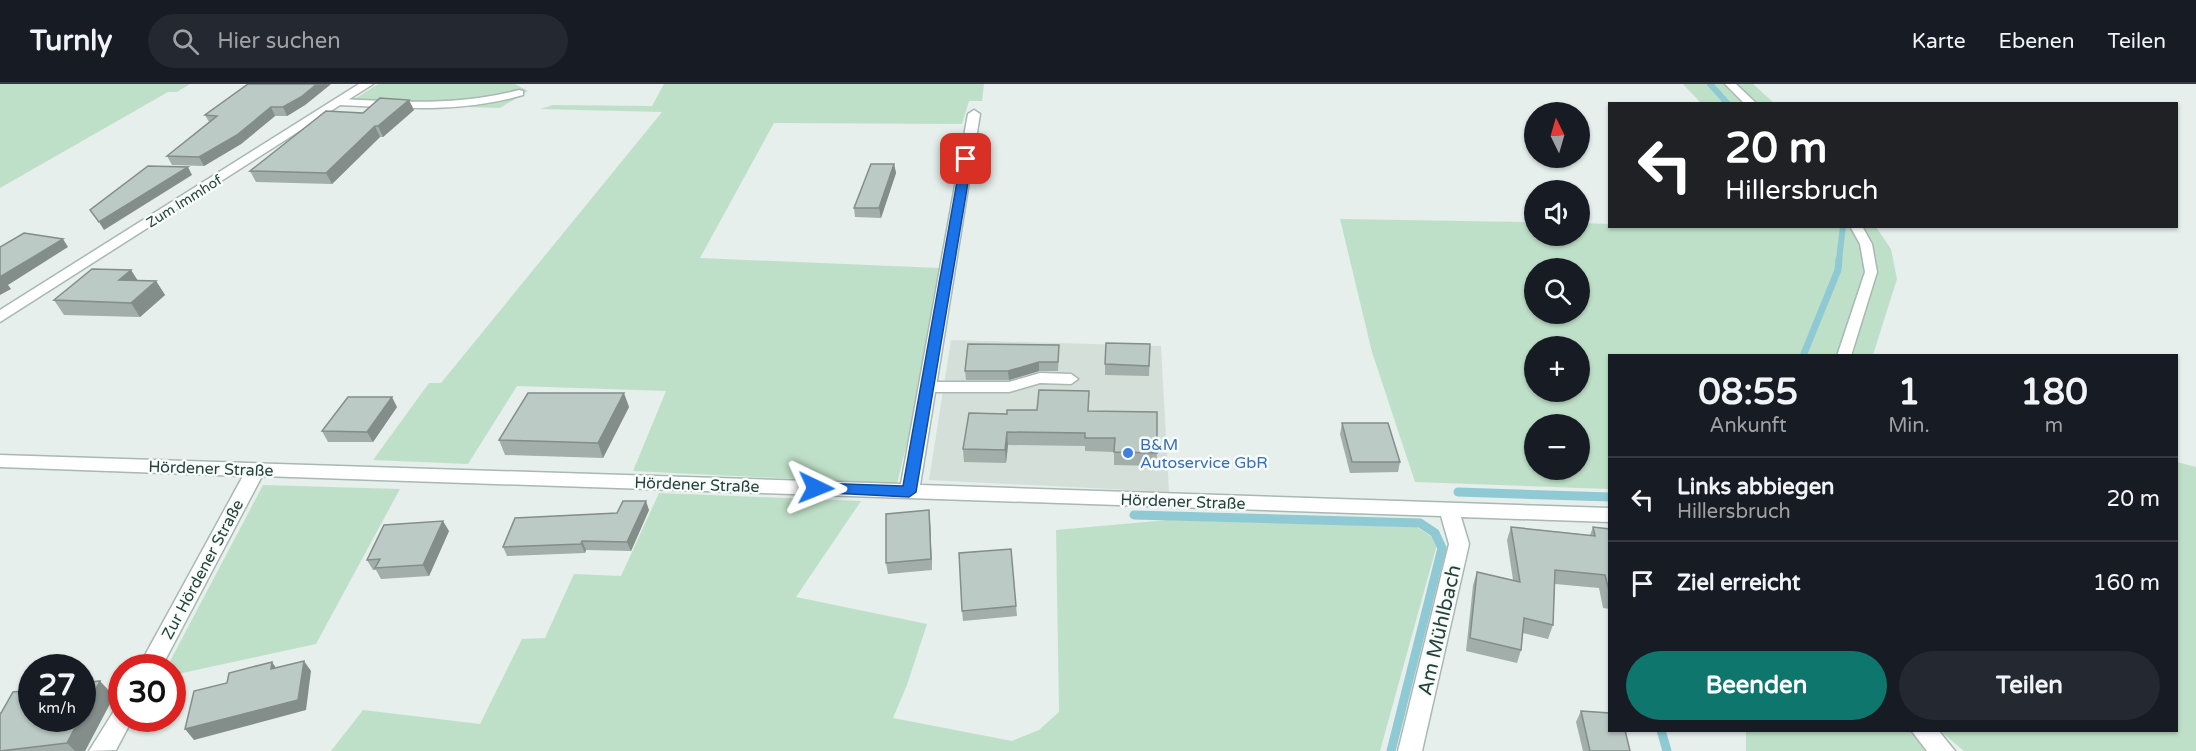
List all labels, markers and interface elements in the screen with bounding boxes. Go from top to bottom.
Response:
search box [148,14,568,68]
text: Turnly [30,24,112,58]
icon: search [169,25,202,58]
text: Hier suchen [217,28,341,54]
text: Karte [1912,29,1966,54]
text: Ebenen [1999,29,2075,54]
text: Teilen [2108,29,2166,54]
north arrow [1524,102,1590,168]
map controls [1524,102,1590,480]
text: 20 m [1725,123,1827,174]
icon: left [1626,126,1704,204]
pin [940,133,991,184]
icon: arrive [949,142,982,175]
street label: Zum Immhof [143,171,226,231]
text: Hillersbruch [1725,174,1879,207]
button: sound [1524,180,1590,246]
button: search [1524,258,1590,324]
button: + [1524,336,1590,402]
text: 08:55 [1698,371,1798,414]
text: 1 [1898,371,1920,414]
text: 180 [2020,371,2088,414]
button: − [1524,414,1590,480]
text: Ankunft [1710,414,1787,438]
text: Min. [1888,414,1930,438]
text: m [2045,414,2063,438]
place label: B&M Autoservice GbR [1140,435,1268,473]
marker: B&M Autoservice GbR [1121,446,1135,460]
position arrow [784,456,848,520]
street label: Hördener Straße [148,457,274,481]
street label: Hördener Straße [634,473,760,497]
text: Links abbiegen [1677,474,1835,500]
icon: left [1626,483,1659,516]
text: 20 m [2106,486,2160,512]
street label: Hördener Straße [1120,490,1246,514]
street label: Zur Hördener Straße [158,496,248,643]
text: Hillersbruch [1677,500,1791,524]
street label: Am Mühlbach [1413,563,1467,698]
icon: arrive [1626,567,1659,600]
text: Ziel erreicht [1677,570,1800,596]
text: 160 m [2093,570,2160,596]
button: Beenden [1626,651,1887,720]
button: Teilen [1899,651,2160,720]
speed limit sign: 30 [108,654,186,732]
text: 27 [38,667,76,704]
text: km/h [38,699,76,717]

